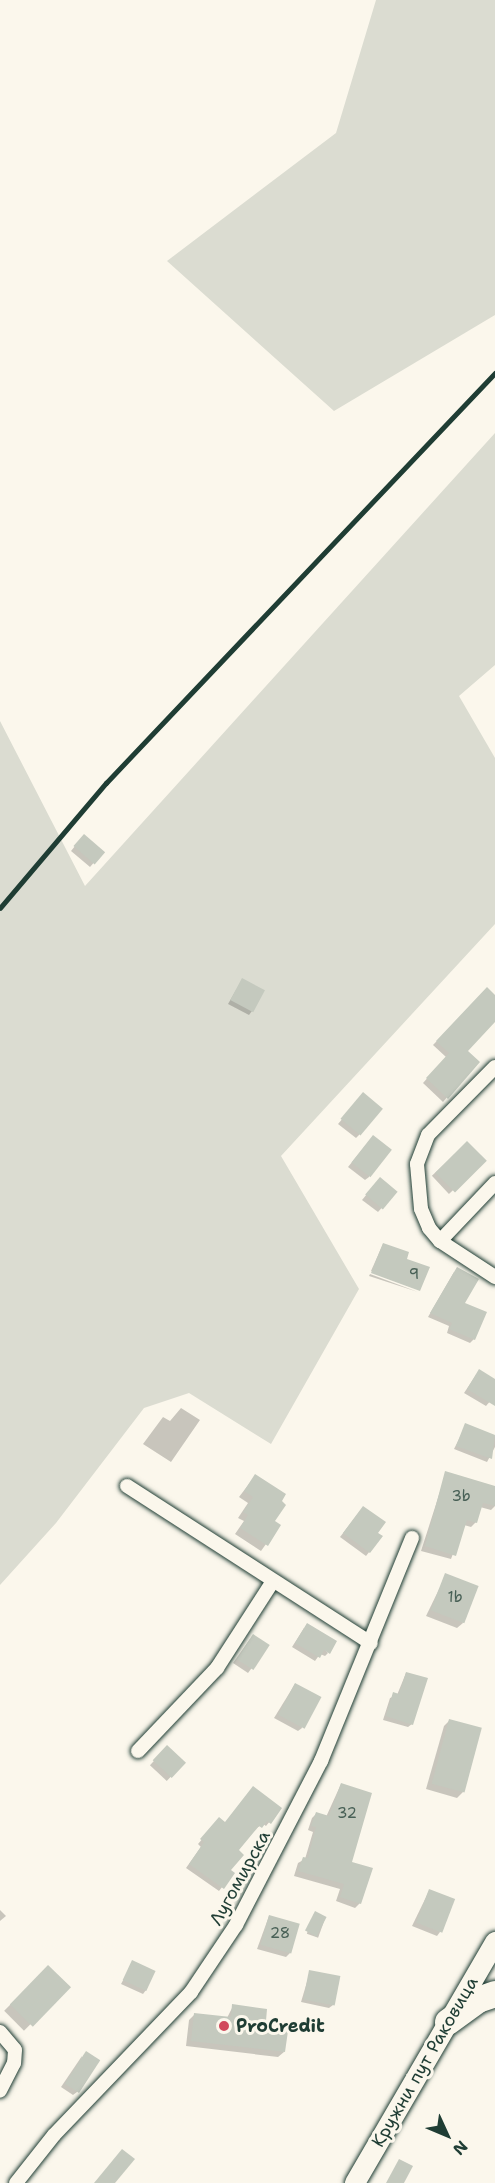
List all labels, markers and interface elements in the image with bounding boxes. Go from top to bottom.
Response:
house number: 9 [409,1266,419,1284]
house number: 3b [451,1488,471,1506]
house number: 1b [448,1589,462,1607]
house number: 32 [337,1805,357,1823]
street label: Лугомирска [205,1827,275,1929]
house number: 28 [270,1925,290,1943]
street label: Кружни пут Раковица [367,1973,483,2151]
place label: ProCredit [236,2015,325,2037]
marker: ProCredit [217,2019,231,2033]
north arrow [417,2105,477,2165]
text: N [448,2136,472,2160]

